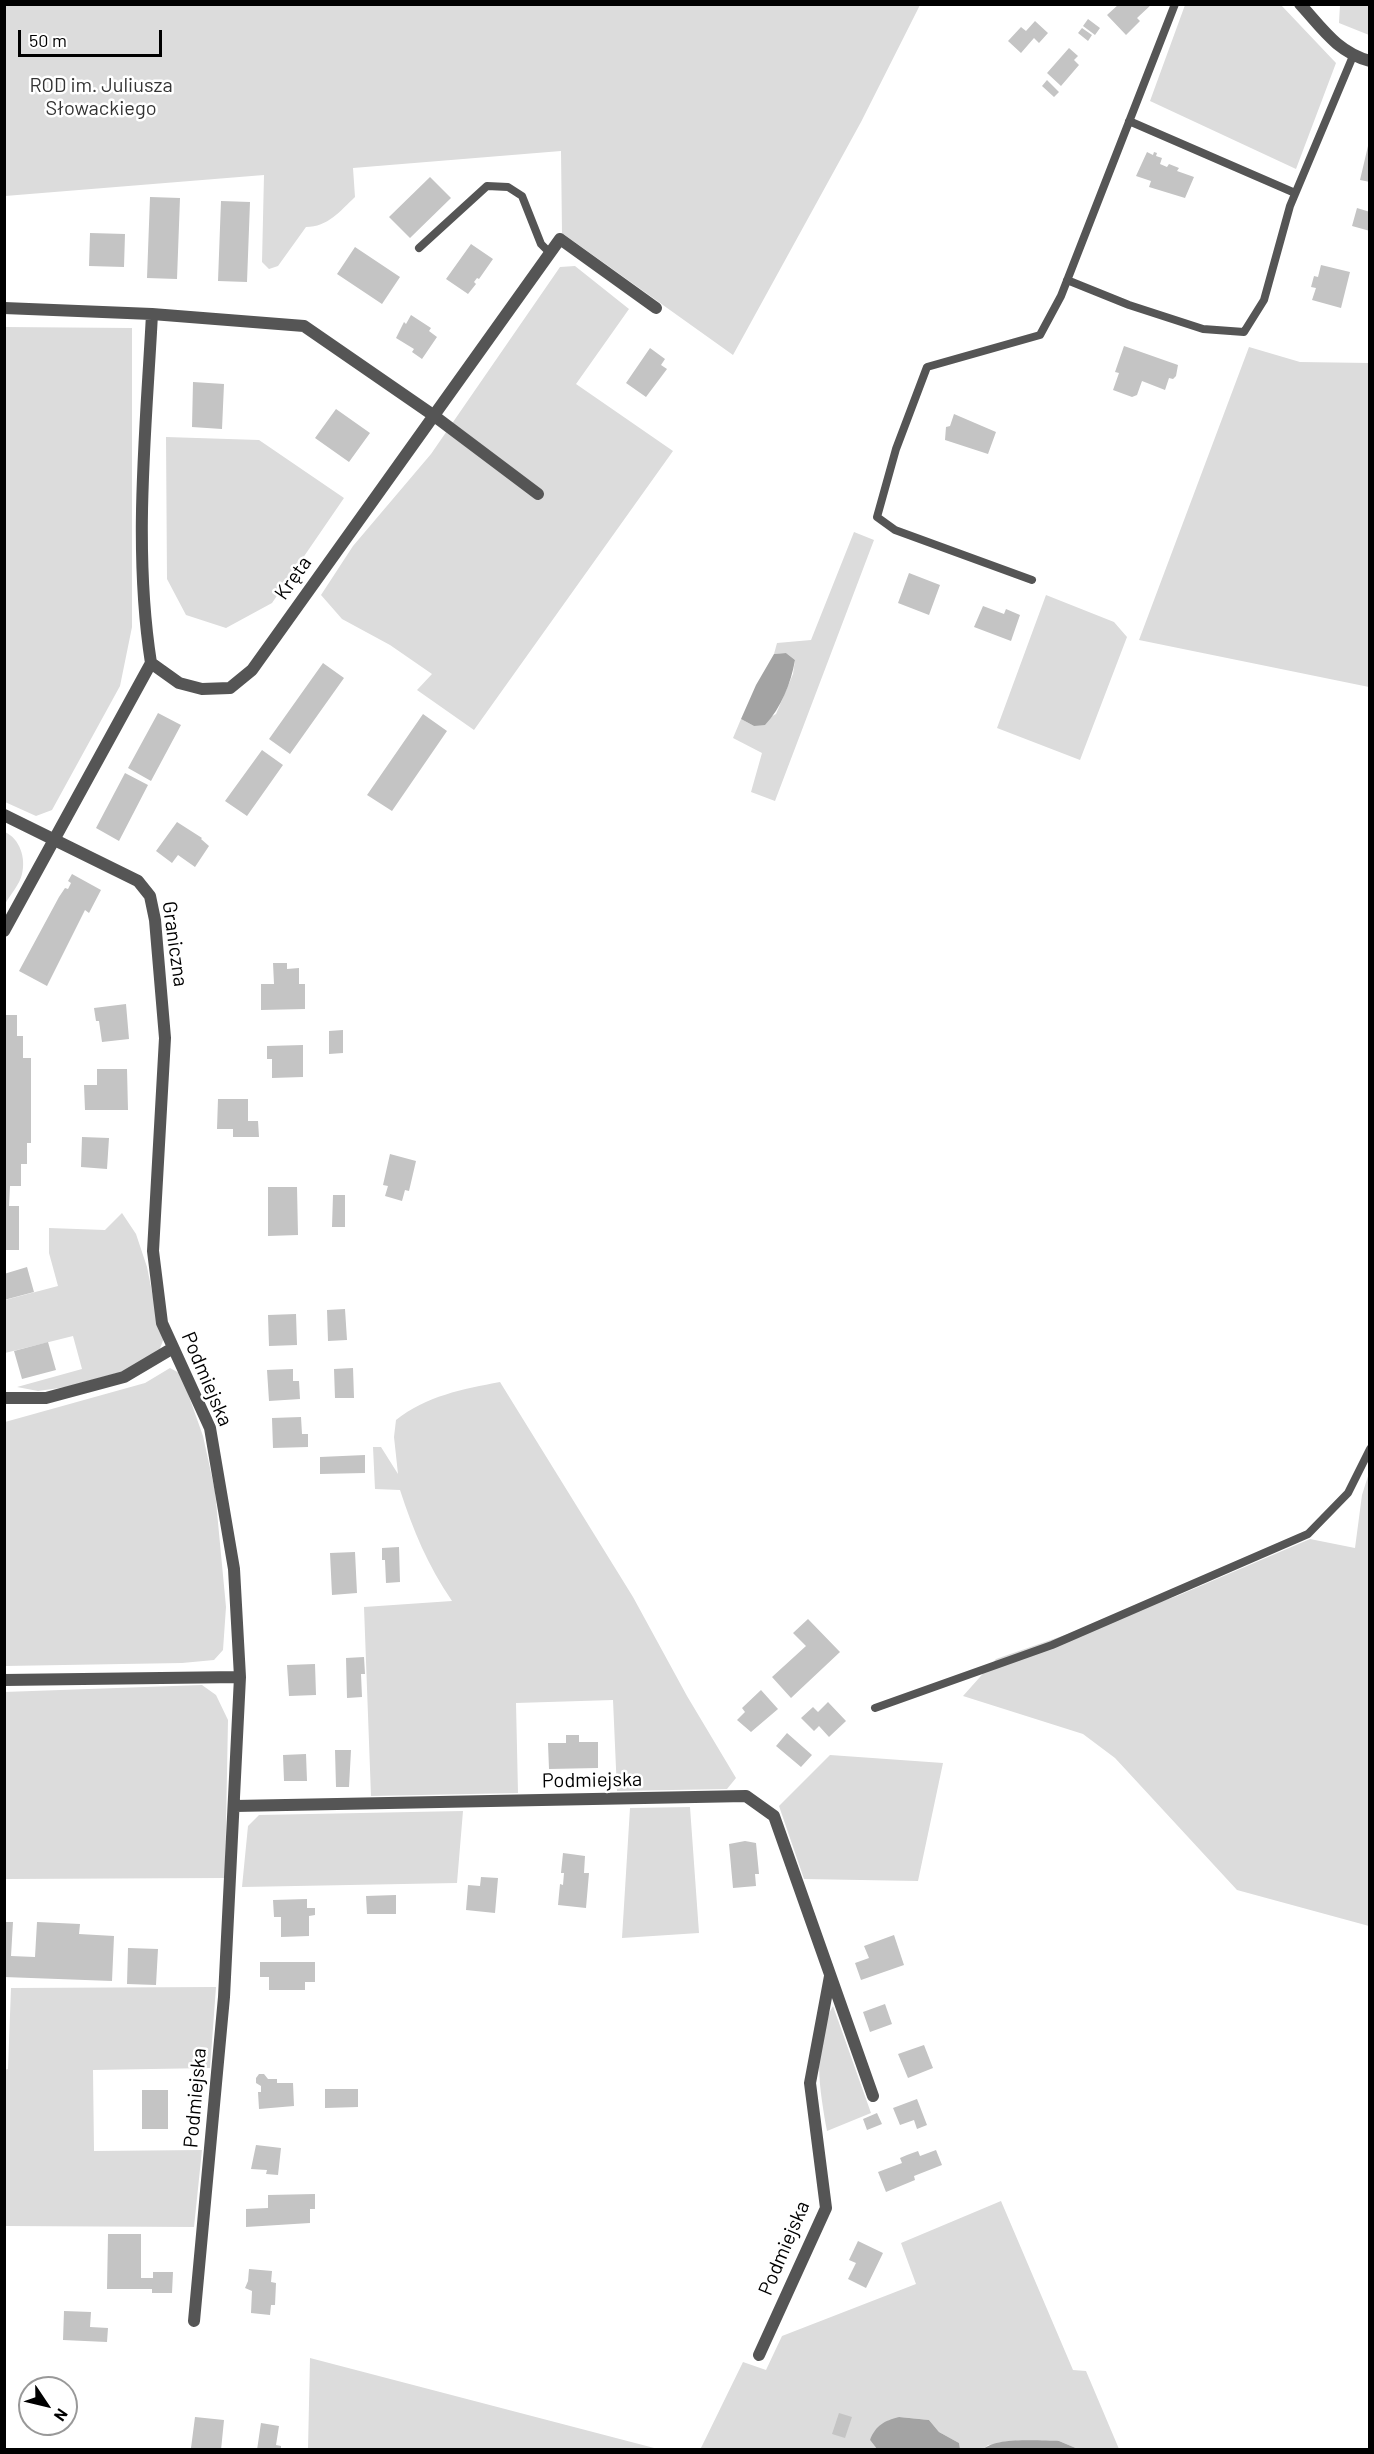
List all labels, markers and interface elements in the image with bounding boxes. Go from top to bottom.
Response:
scale bar [21,18,165,56]
text: 50 m [29,29,67,51]
park label: ROD im. Juliusza Słowackiego [29,73,173,120]
street label: Kręta [270,552,316,604]
street label: Graniczna [157,900,193,988]
street label: Podmiejska [176,1328,238,1430]
street label: Podmiejska [542,1767,642,1793]
street label: Podmiejska [179,2047,211,2149]
street label: Podmiejska [753,2197,815,2299]
north arrow [18,2376,78,2436]
text: N [51,2406,72,2425]

